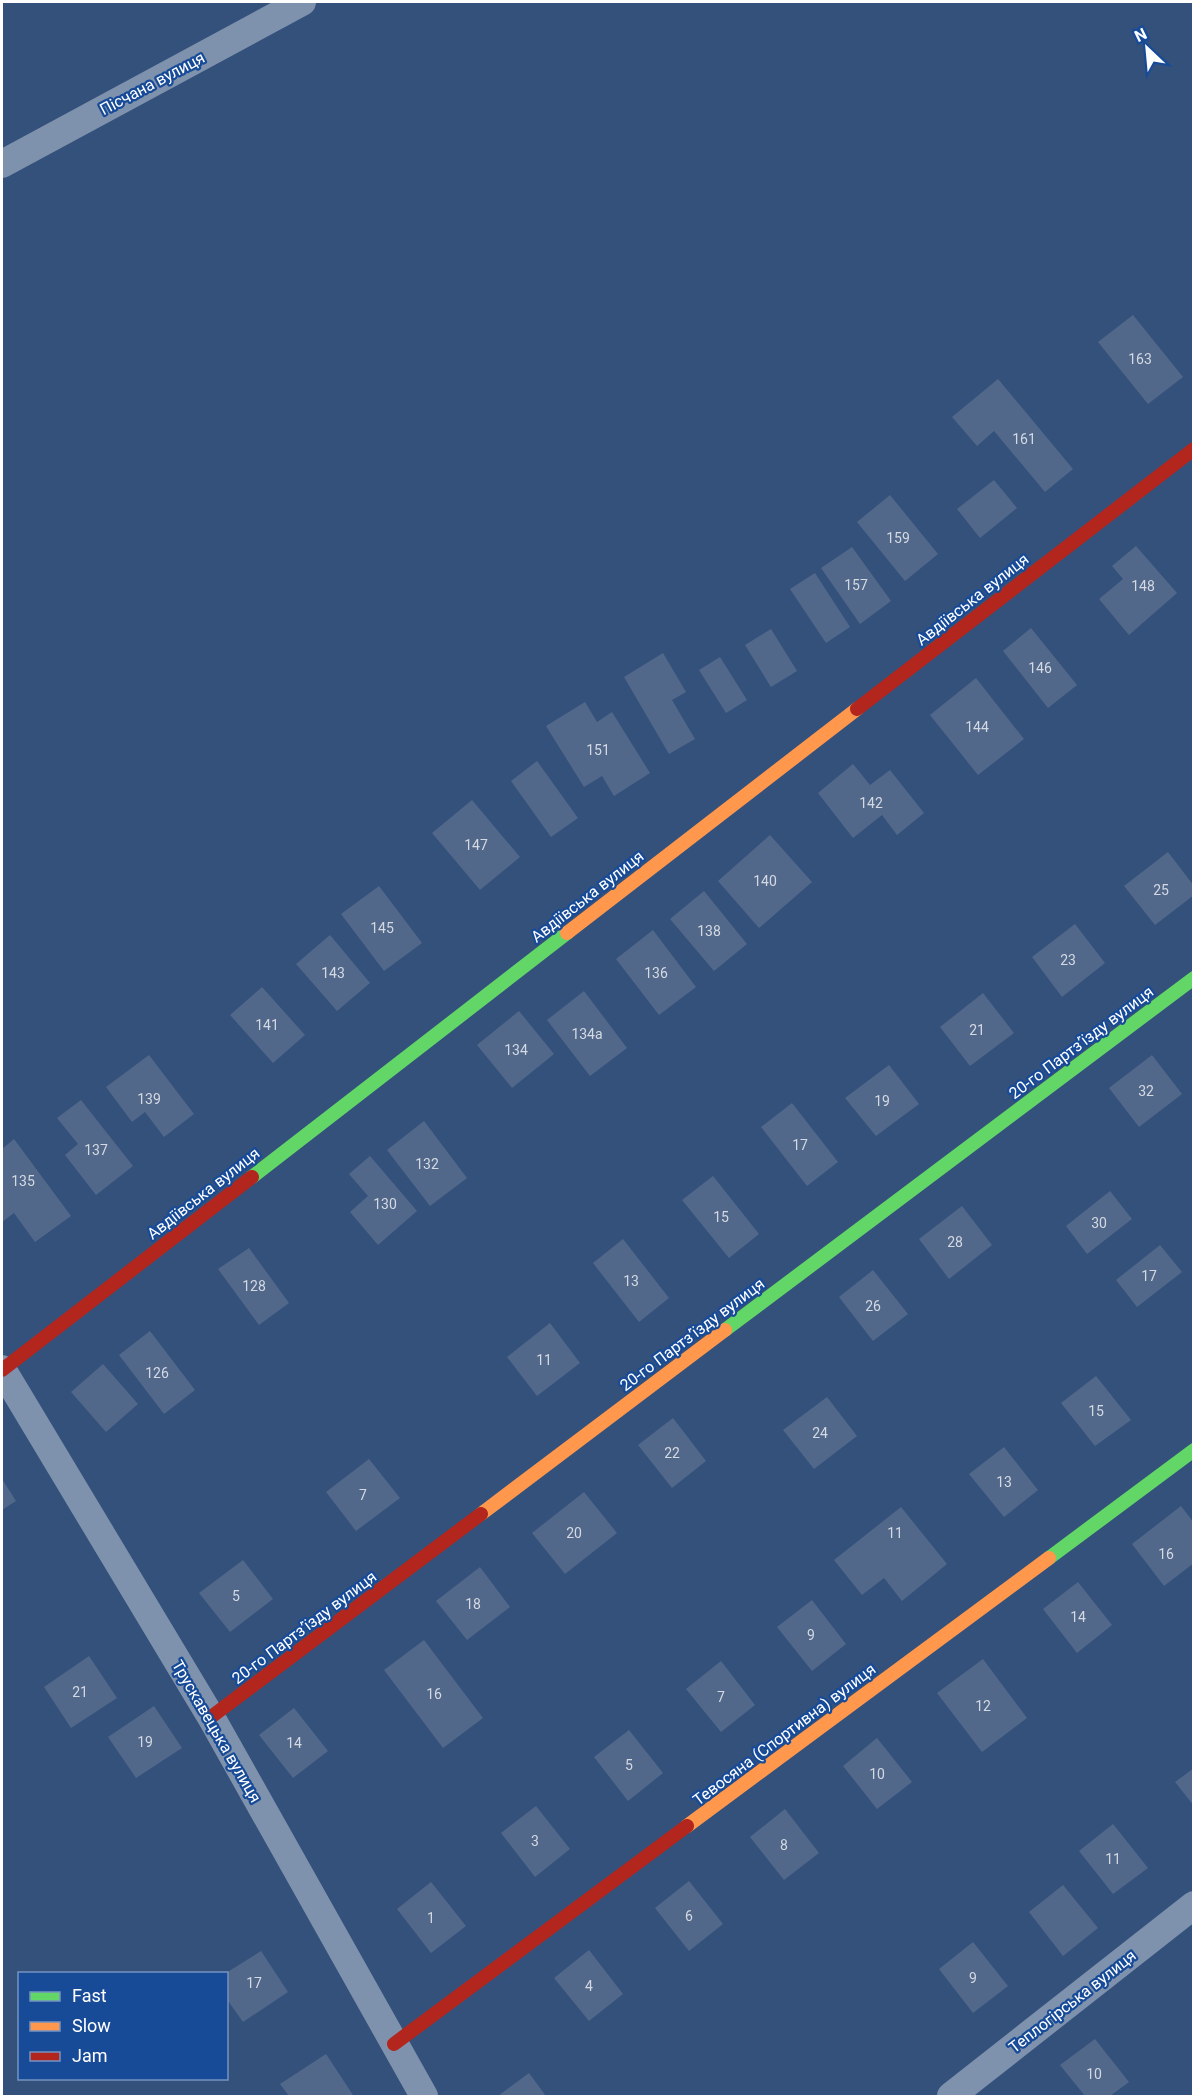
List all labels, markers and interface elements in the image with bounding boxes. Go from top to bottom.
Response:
north arrow [1117,18,1177,78]
text: N [1131,24,1150,46]
street label: Пiсчана вулиця [97,48,208,119]
house number: 163 [1128,351,1152,367]
house number: 161 [1012,431,1036,447]
house number: 159 [886,530,910,546]
street label: Авдіївська вулиця [912,549,1032,649]
house number: 157 [844,577,868,593]
house number: 148 [1131,578,1155,594]
house number: 146 [1028,660,1052,676]
house number: 144 [965,719,989,735]
house number: 151 [586,742,610,758]
house number: 142 [859,795,883,811]
house number: 147 [464,837,488,853]
street label: Авдіївська вулиця [527,846,647,946]
house number: 140 [753,873,777,889]
house number: 25 [1153,882,1169,898]
house number: 145 [370,920,394,936]
house number: 138 [697,923,721,939]
house number: 23 [1060,952,1076,968]
house number: 143 [321,965,345,981]
house number: 136 [644,965,668,981]
street label: 20-го Партз’їзду вулиця [1005,982,1157,1103]
house number: 141 [255,1017,279,1033]
house number: 21 [969,1022,985,1038]
house number: 134а [571,1026,603,1042]
house number: 134 [504,1042,528,1058]
house number: 32 [1138,1083,1154,1099]
house number: 139 [137,1091,161,1107]
house number: 19 [874,1093,890,1109]
house number: 17 [792,1137,808,1153]
house number: 137 [84,1142,108,1158]
street label: Авдіївська вулиця [143,1143,263,1243]
house number: 132 [415,1156,439,1172]
house number: 135 [11,1173,35,1189]
house number: 130 [373,1196,397,1212]
house number: 15 [713,1209,729,1225]
house number: 30 [1091,1215,1107,1231]
house number: 28 [947,1234,963,1250]
house number: 17 [1141,1268,1157,1284]
house number: 13 [623,1273,639,1289]
street label: 20-го Партз’їзду вулиця [616,1274,768,1395]
house number: 128 [242,1278,266,1294]
house number: 26 [865,1298,881,1314]
house number: 11 [536,1352,552,1368]
house number: 126 [145,1365,169,1381]
house number: 15 [1088,1403,1104,1419]
house number: 24 [812,1425,828,1441]
house number: 22 [664,1445,680,1461]
house number: 13 [996,1474,1012,1490]
house number: 7 [359,1487,367,1503]
house number: 20 [566,1525,582,1541]
house number: 11 [887,1525,903,1541]
house number: 16 [1158,1546,1174,1562]
street label: 20-го Партз’їзду вулиця [228,1567,380,1688]
house number: 5 [232,1588,240,1604]
house number: 18 [465,1596,481,1612]
house number: 14 [1070,1609,1086,1625]
house number: 9 [807,1627,815,1643]
street label: Трускавецька вулиця [168,1657,265,1806]
street label: Тевосяна (Спортивна) вулиця [689,1659,879,1809]
house number: 21 [72,1684,88,1700]
house number: 16 [426,1686,442,1702]
house number: 7 [717,1689,725,1705]
house number: 12 [975,1698,991,1714]
house number: 19 [137,1734,153,1750]
house number: 14 [286,1735,302,1751]
house number: 5 [625,1757,633,1773]
house number: 10 [869,1766,885,1782]
house number: 3 [531,1833,539,1849]
house number: 8 [780,1837,788,1853]
house number: 11 [1105,1851,1121,1867]
house number: 6 [685,1908,693,1924]
house number: 1 [427,1910,435,1926]
street label: Теплогірська вулиця [1005,1946,1140,2057]
house number: 9 [969,1970,977,1986]
legend [18,1972,228,2080]
house number: 17 [246,1975,262,1991]
house number: 4 [585,1978,593,1994]
text: Fast [72,1985,107,2006]
text: Slow [72,2015,111,2036]
text: Jam [72,2045,108,2066]
house number: 10 [1086,2066,1102,2082]

